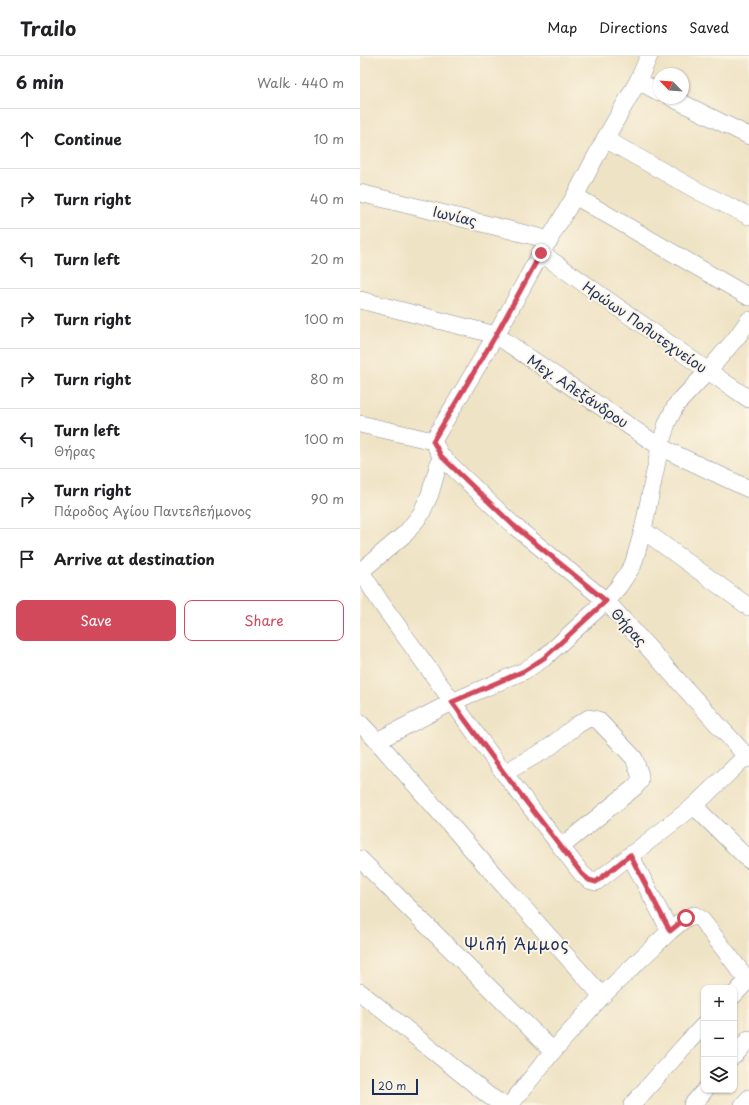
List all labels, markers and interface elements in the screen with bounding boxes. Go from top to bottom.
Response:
text: Trailo [20,14,76,42]
text: Map [547,17,577,38]
text: Directions [599,17,667,38]
text: Saved [689,17,729,38]
north arrow [653,68,689,104]
text: 6 min [16,69,64,95]
text: Walk · 440 m [257,73,344,92]
text: Continue [54,127,122,150]
icon: ahead [16,128,38,150]
text: 10 m [314,129,344,148]
text: Turn right [54,187,131,210]
icon: right [16,188,38,210]
text: 40 m [310,189,344,208]
street label: Ιωνίας [431,201,479,231]
route end [532,244,550,262]
text: Turn left [54,247,120,270]
icon: left [16,248,38,270]
text: 20 m [310,249,344,268]
street label: Ηρώων Πολυτεχνείου [578,276,712,378]
text: Turn right [54,307,131,330]
icon: right [16,308,38,330]
text: 100 m [304,309,344,328]
street label: Μεγ. Αλεξάνδρου [523,349,633,433]
text: Turn right [54,367,131,390]
icon: right [16,368,38,390]
text: 80 m [310,369,344,388]
text: Turn left [54,418,120,441]
icon: left [16,428,38,450]
text: 100 m [304,429,344,448]
text: Θήρας [54,441,95,460]
text: Turn right [54,478,131,501]
icon: right [16,488,38,510]
text: 90 m [311,489,344,508]
text: Πάροδος Αγίου Παντελεήμονος [54,501,251,520]
text: Arrive at destination [54,547,215,570]
icon: arrive [16,548,38,570]
button: Save [16,600,176,641]
button: Share [184,600,344,641]
street label: Θήρας [606,603,652,651]
route start [677,909,695,927]
district label: Ψιλή Άμμος [464,931,570,955]
map controls [701,985,737,1093]
button: + [701,985,737,1021]
button: − [701,1021,737,1057]
button: layers [701,1057,737,1093]
scale bar [372,1077,418,1096]
text: 20 m [378,1077,406,1094]

